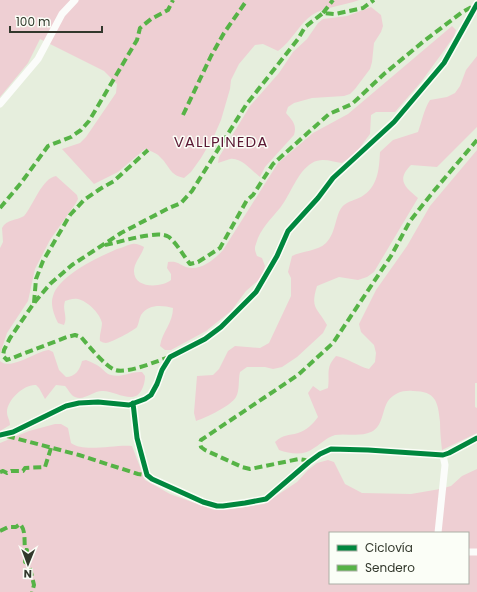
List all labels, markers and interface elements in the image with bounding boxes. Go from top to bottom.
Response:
scale bar [10,8,102,34]
text: 100 m [16,13,50,30]
district label: VALLPINEDA [174,131,268,152]
legend [329,532,469,584]
text: Ciclovía [365,539,413,556]
north arrow [8,544,48,584]
text: Sendero [365,559,415,576]
text: N [24,566,32,582]

